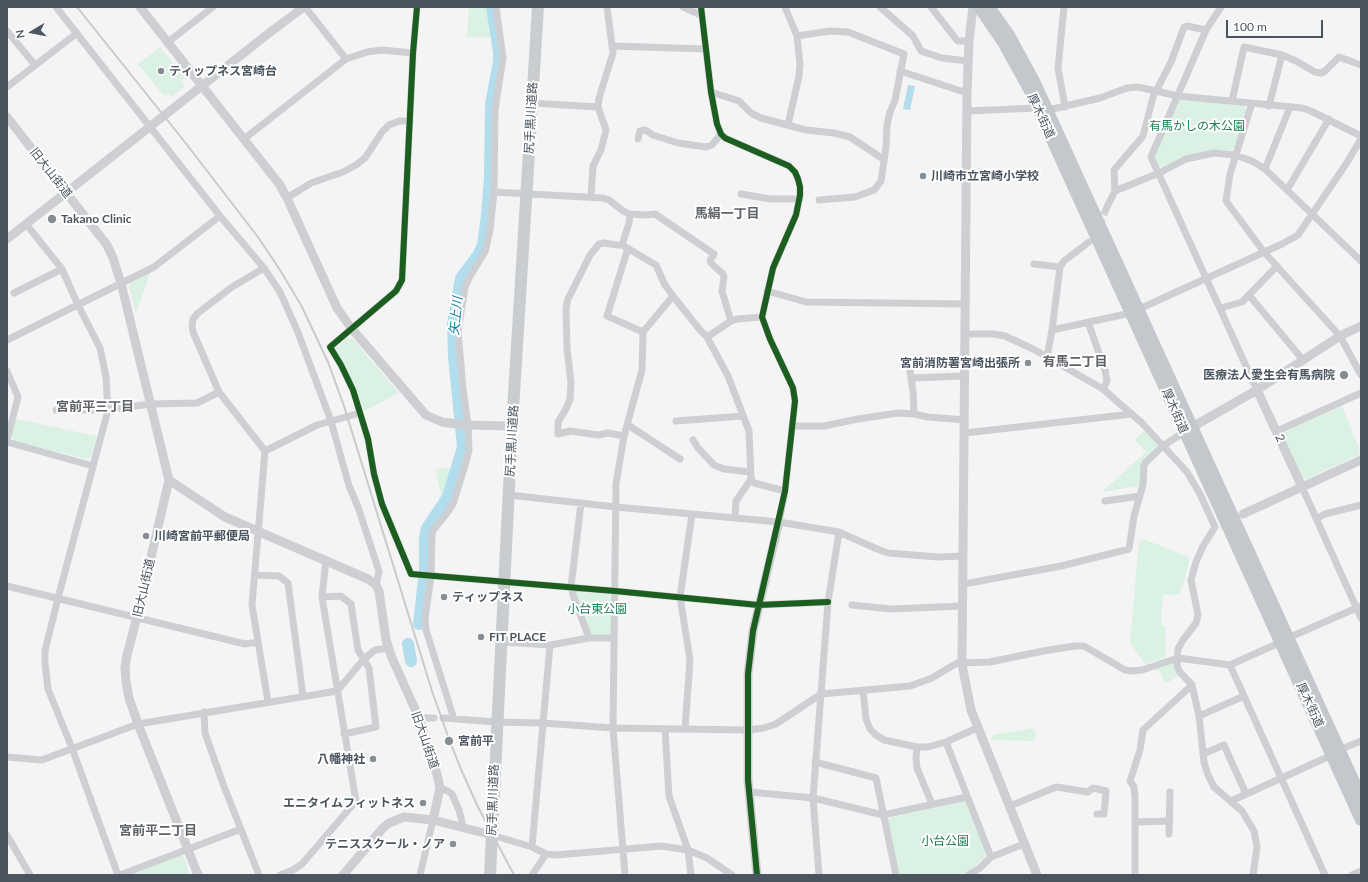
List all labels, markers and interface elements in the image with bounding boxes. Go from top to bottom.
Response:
north arrow [12,12,52,52]
scale bar [1228,12,1325,38]
text: 100 m [1233,19,1267,34]
text: N [13,29,27,39]
place label: ティップネス宮崎台 [169,64,277,78]
marker: ティップネス宮崎台 [156,66,166,76]
street label: 尻手黒川道路 [522,82,540,154]
street label: 厚木街道 [1024,91,1058,141]
park label: 有馬かしの木公園 [1149,119,1245,133]
street label: 旧大山街道 [27,145,75,201]
place label: 川崎市立宮崎小学校 [931,169,1039,183]
marker: 川崎市立宮崎小学校 [918,171,928,181]
district label: 馬絹一丁目 [695,206,759,222]
place label: Takano Clinic [61,212,132,226]
marker: Takano Clinic [46,213,58,225]
water label: 矢上川 [446,296,466,336]
district label: 有馬二丁目 [1043,354,1107,370]
place label: 宮前消防署宮崎出張所 [900,356,1020,370]
marker: 宮前消防署宮崎出張所 [1023,358,1033,368]
place label: 医療法人愛生会有馬病院 [1203,368,1335,382]
marker: 医療法人愛生会有馬病院 [1338,369,1350,381]
street label: 厚木街道 [1159,386,1191,436]
district label: 宮前平三丁目 [56,399,134,415]
street label: 尻手黒川道路 [503,405,521,477]
street label: 2 [1272,432,1288,444]
place label: 川崎宮前平郵便局 [154,529,250,543]
marker: 川崎宮前平郵便局 [141,531,151,541]
street label: 旧大山街道 [130,557,158,619]
place label: ティップネス [452,590,524,604]
marker: ティップネス [439,592,449,602]
park label: 小台東公園 [567,602,627,616]
place label: FIT PLACE [489,630,546,644]
marker: FIT PLACE [476,632,486,642]
street label: 厚木街道 [1293,680,1327,730]
street label: 旧大山街道 [408,709,442,771]
place label: 宮前平 [458,734,494,748]
marker: 宮前平 [443,735,455,747]
place label: 八幡神社 [317,752,365,766]
marker: 八幡神社 [368,754,378,764]
street label: 尻手黒川道路 [485,764,501,836]
place label: エニタイムフィットネス [283,796,415,810]
marker: エニタイムフィットネス [418,798,428,808]
district label: 宮前平二丁目 [119,823,197,839]
park label: 小台公園 [921,834,969,848]
place label: テニススクール・ノア [325,837,445,851]
marker: テニススクール・ノア [448,839,458,849]

